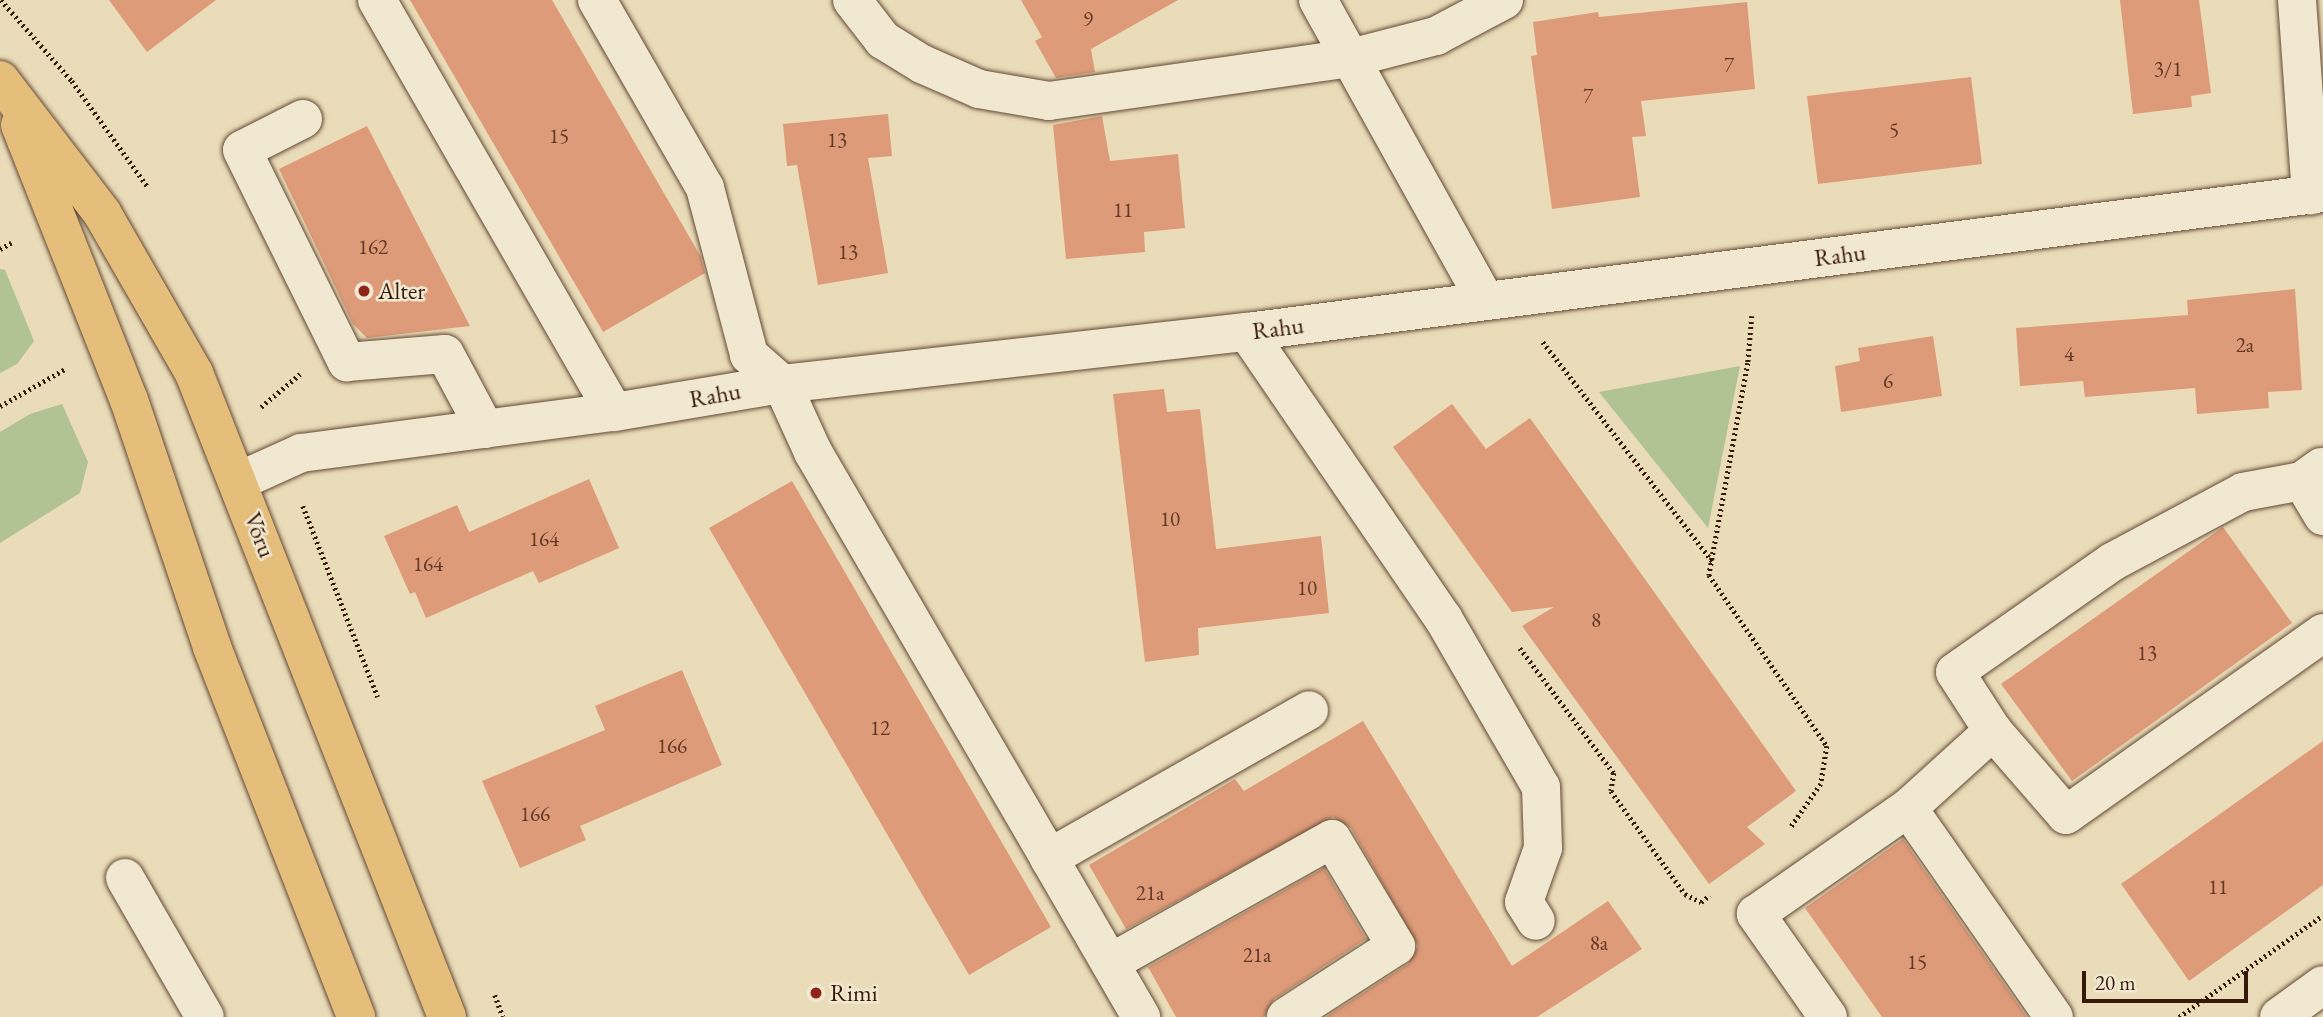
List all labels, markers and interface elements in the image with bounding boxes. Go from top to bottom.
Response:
house number: 9 [1083,6,1093,32]
house number: 7 [1724,52,1734,78]
house number: 3/1 [2154,56,2182,82]
house number: 7 [1583,83,1593,109]
house number: 5 [1889,117,1899,143]
house number: 15 [549,123,569,149]
house number: 13 [827,127,847,153]
house number: 11 [1113,197,1133,223]
house number: 162 [358,234,388,260]
street label: Rahu [1813,238,1867,272]
house number: 13 [838,239,858,265]
place label: Alter [378,277,425,305]
marker: Alter [356,283,372,299]
street label: Rahu [1251,311,1305,345]
house number: 2a [2236,332,2254,358]
house number: 4 [2064,341,2074,367]
house number: 6 [1883,368,1893,394]
street label: Rahu [687,376,743,414]
house number: 10 [1160,506,1180,532]
street label: Võru [238,508,282,562]
house number: 164 [529,526,559,552]
house number: 164 [413,551,443,577]
house number: 10 [1297,575,1317,601]
house number: 8 [1591,607,1601,633]
house number: 13 [2137,640,2157,666]
house number: 12 [870,715,890,741]
house number: 166 [657,733,687,759]
house number: 166 [520,801,550,827]
house number: 11 [2208,874,2228,900]
house number: 21a [1136,880,1164,906]
house number: 8a [1590,930,1608,956]
house number: 21a [1243,942,1271,968]
house number: 15 [1907,949,1927,975]
scale bar [2085,958,2251,1002]
text: 20 m [2095,969,2136,996]
place label: Rimi [830,979,878,1007]
marker: Rimi [808,985,824,1001]

